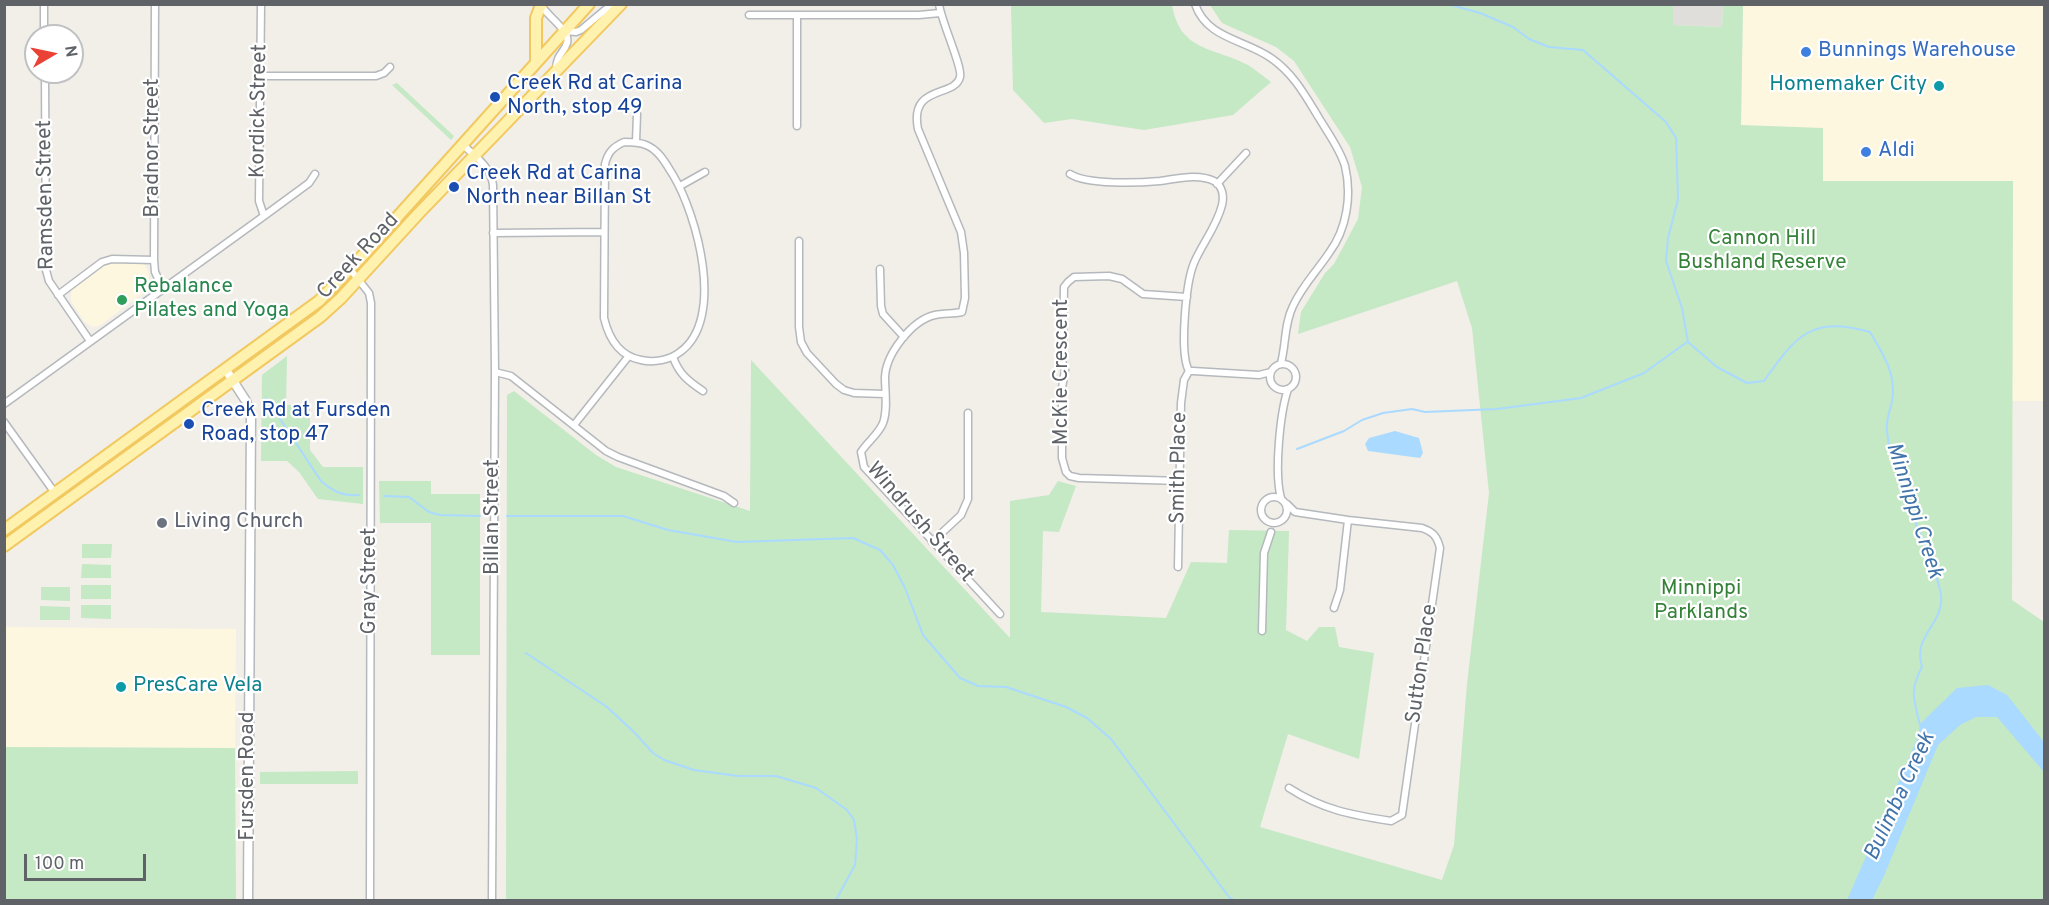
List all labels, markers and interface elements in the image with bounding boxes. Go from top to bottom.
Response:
north arrow [24,24,84,84]
place label: Bunnings Warehouse [1818,39,2016,65]
text: N [59,44,81,59]
street label: Kordick Street [246,44,274,178]
marker: Bunnings Warehouse [1799,45,1813,59]
place label: Creek Rd at Carina North, stop 49 [507,72,682,122]
place label: Homemaker City [1769,73,1927,99]
street label: Bradnor Street [141,78,167,218]
marker: Homemaker City [1932,79,1946,93]
marker: Creek Rd at Carina North, stop 49 [488,90,502,104]
street label: Ramsden Street [33,120,61,270]
place label: Aldi [1878,139,1915,165]
marker: Aldi [1859,145,1873,159]
place label: Creek Rd at Carina North near Billan St [466,162,652,212]
marker: Creek Rd at Carina North near Billan St [447,180,461,194]
street label: Creek Road [313,209,405,305]
park label: Cannon Hill Bushland Reserve [1678,227,1846,277]
place label: Rebalance Pilates and Yoga [134,275,289,325]
marker: Rebalance Pilates and Yoga [115,293,129,307]
street label: McKie Crescent [1050,299,1076,445]
place label: Creek Rd at Fursden Road, stop 47 [201,399,391,449]
street label: Smith Place [1166,412,1194,524]
marker: Creek Rd at Fursden Road, stop 47 [182,417,196,431]
water label: Minnippi Creek [1879,440,1947,582]
street label: Windrush Street [860,458,978,588]
street label: Billan Street [481,459,507,575]
place label: Living Church [174,510,303,536]
marker: Living Church [155,516,169,530]
street label: Gray Street [358,527,384,635]
park label: Minnippi Parklands [1654,577,1748,627]
street label: Sutton Place [1402,603,1444,725]
place label: PresCare Vela [133,674,262,700]
marker: PresCare Vela [114,680,128,694]
street label: Fursden Road [236,711,262,841]
water label: Bulimba Creek [1860,729,1942,865]
scale bar [27,842,148,880]
text: 100 m [35,853,84,876]

